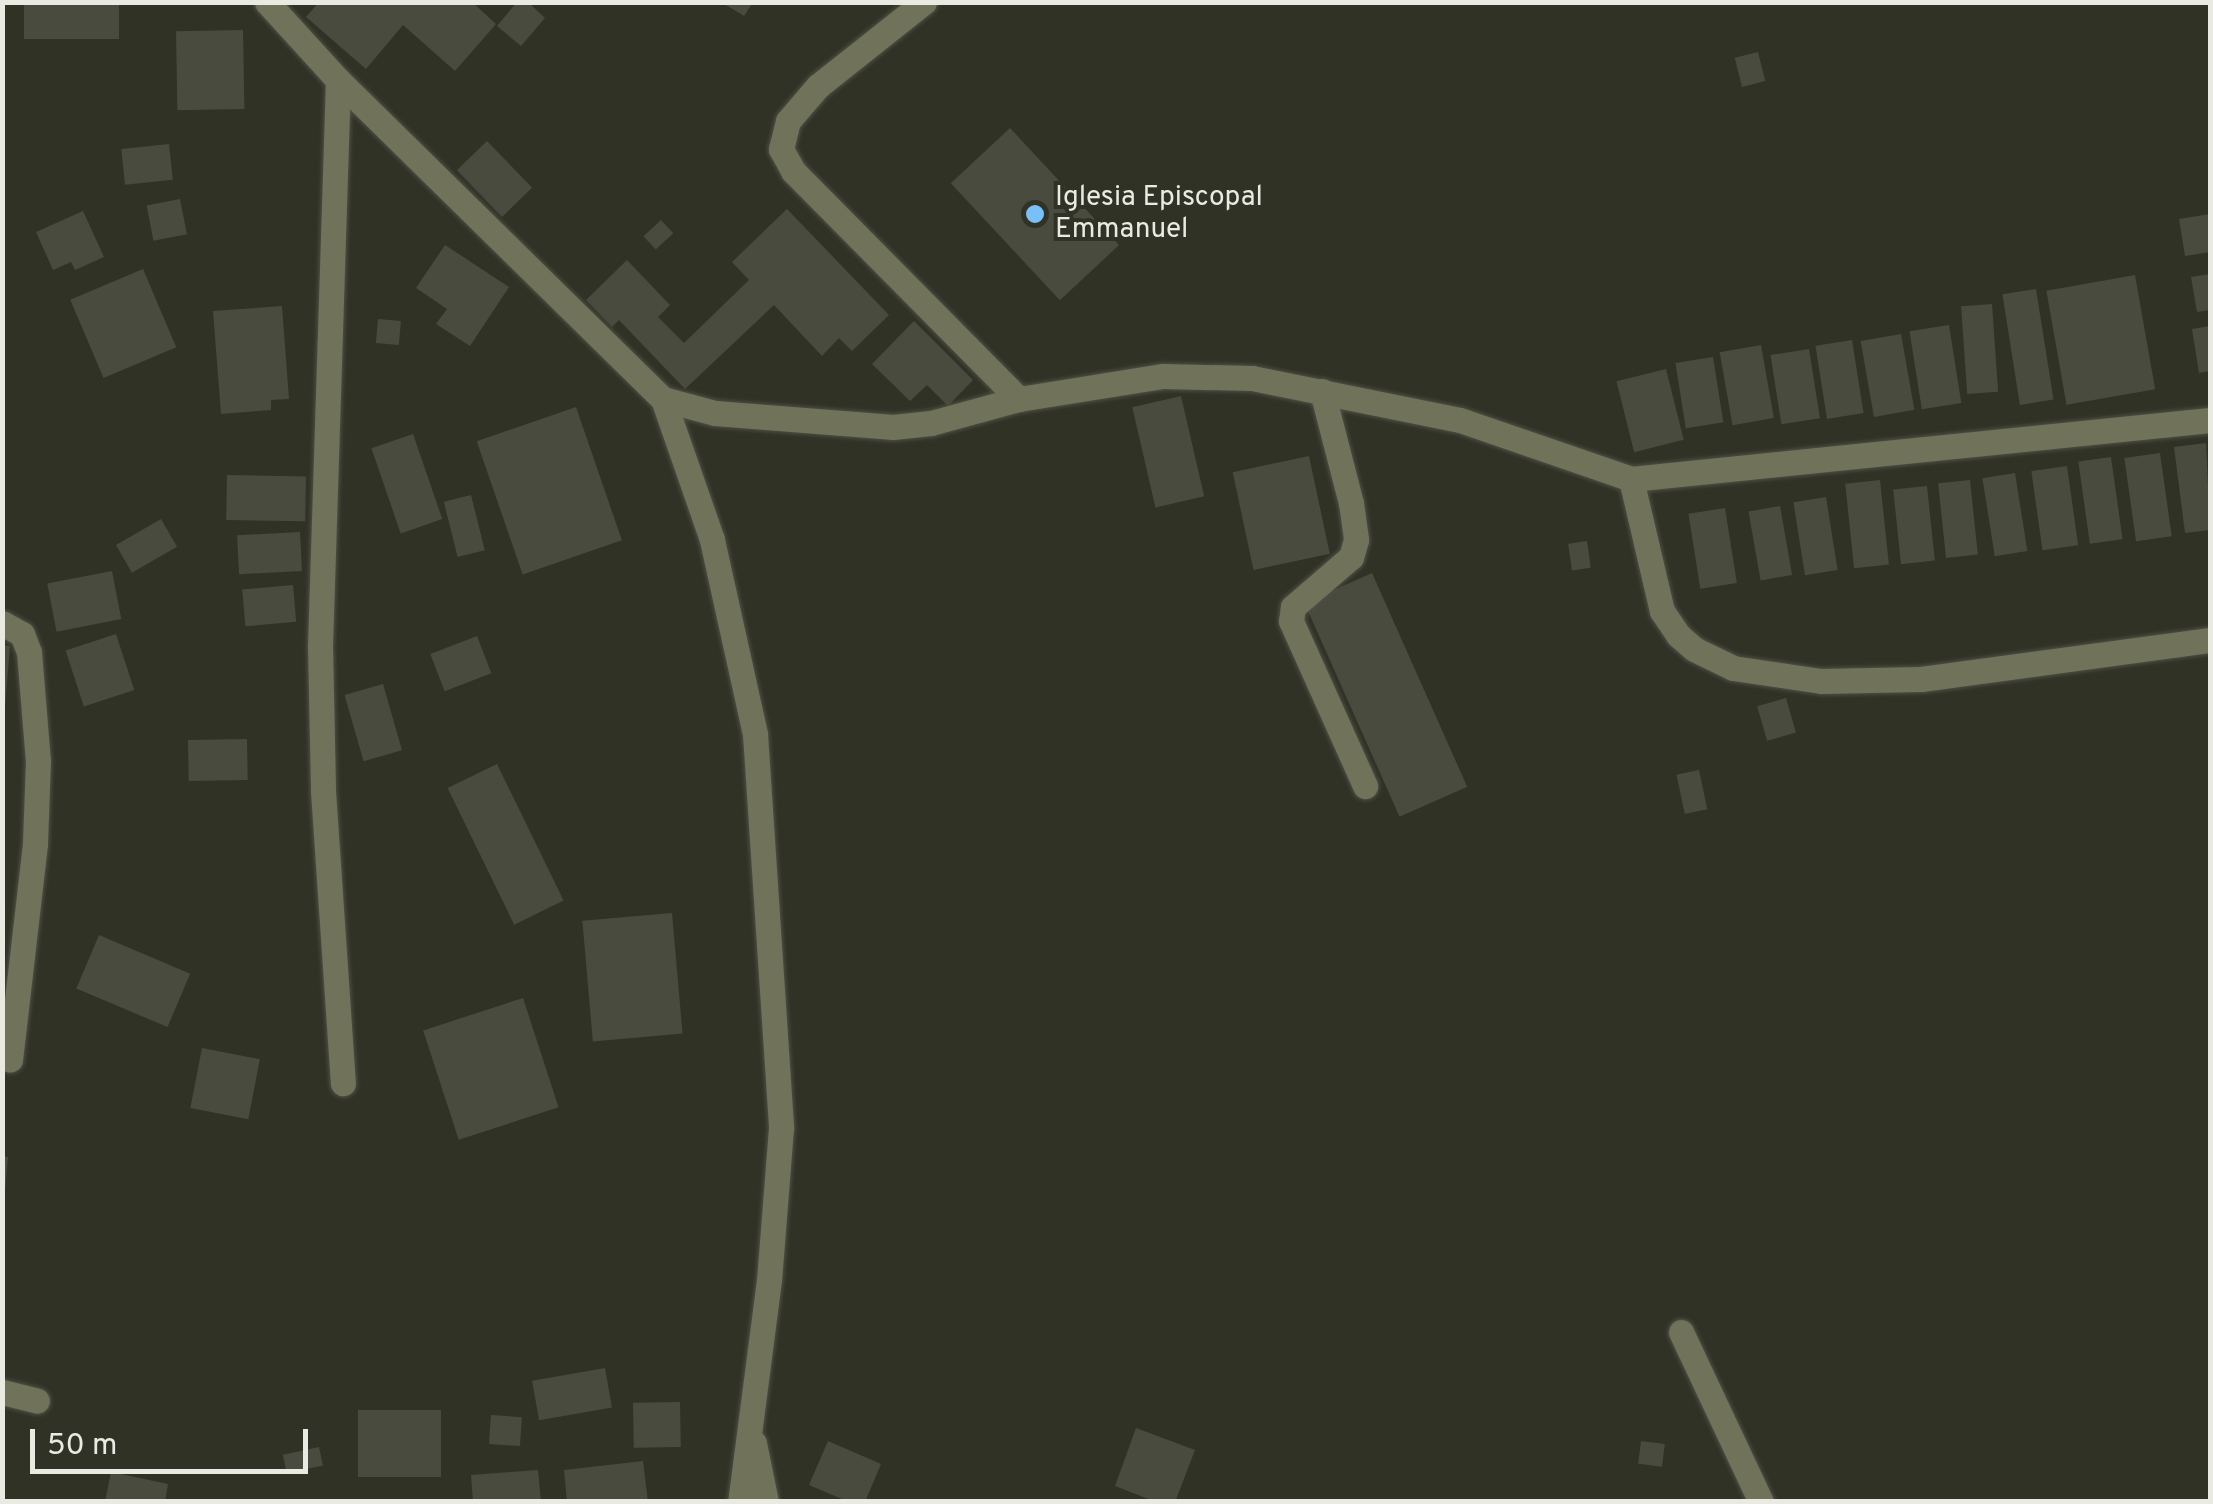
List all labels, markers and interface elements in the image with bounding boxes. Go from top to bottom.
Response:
place label: Iglesia Episcopal Emmanuel [1055,181,1263,247]
marker: Iglesia Episcopal Emmanuel [1024,203,1046,225]
scale bar [35,1409,312,1471]
text: 50 m [47,1428,117,1465]

